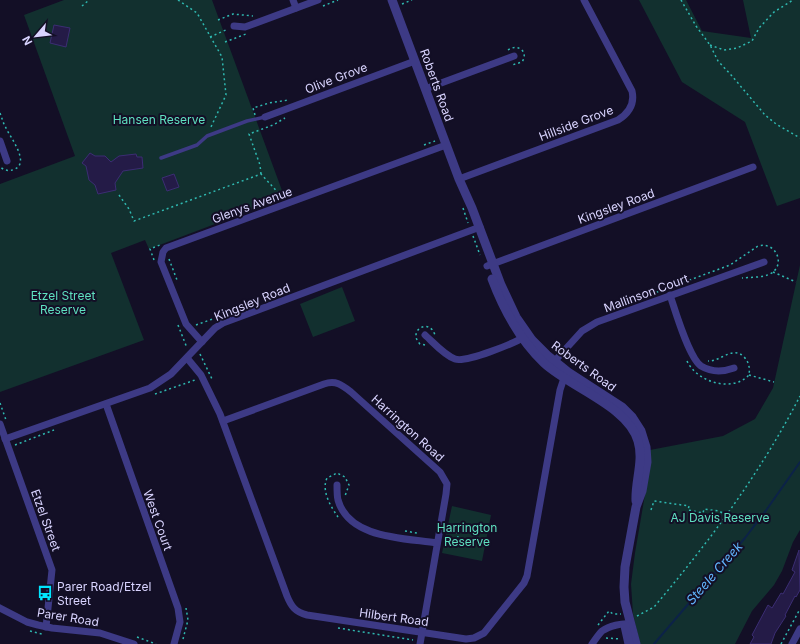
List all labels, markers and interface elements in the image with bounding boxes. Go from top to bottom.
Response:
north arrow [16,16,56,56]
text: N [19,34,35,48]
street label: Roberts Road [417,47,457,123]
street label: Olive Grove [303,59,369,97]
street label: Hillside Grove [537,102,615,144]
park label: Hansen Reserve [113,112,205,127]
street label: Glenys Avenue [210,184,294,226]
street label: Kingsley Road [576,185,656,227]
street label: Mallinson Court [602,271,690,315]
street label: Kingsley Road [212,280,292,324]
park label: Etzel Street Reserve [31,288,95,317]
street label: Roberts Road [549,338,619,394]
street label: Harrington Road [368,391,448,465]
street label: Etzel Street [28,487,64,553]
street label: West Court [140,488,176,552]
park label: AJ Davis Reserve [670,510,770,525]
park label: Harrington Reserve [437,520,497,549]
water label: Steele Creek [682,538,746,608]
place label: Parer Road/Etzel Street [57,579,151,608]
bus stop icon: Parer Road/Etzel Street [36,584,54,602]
street label: Parer Road [36,605,100,629]
street label: Hilbert Road [358,605,430,629]

